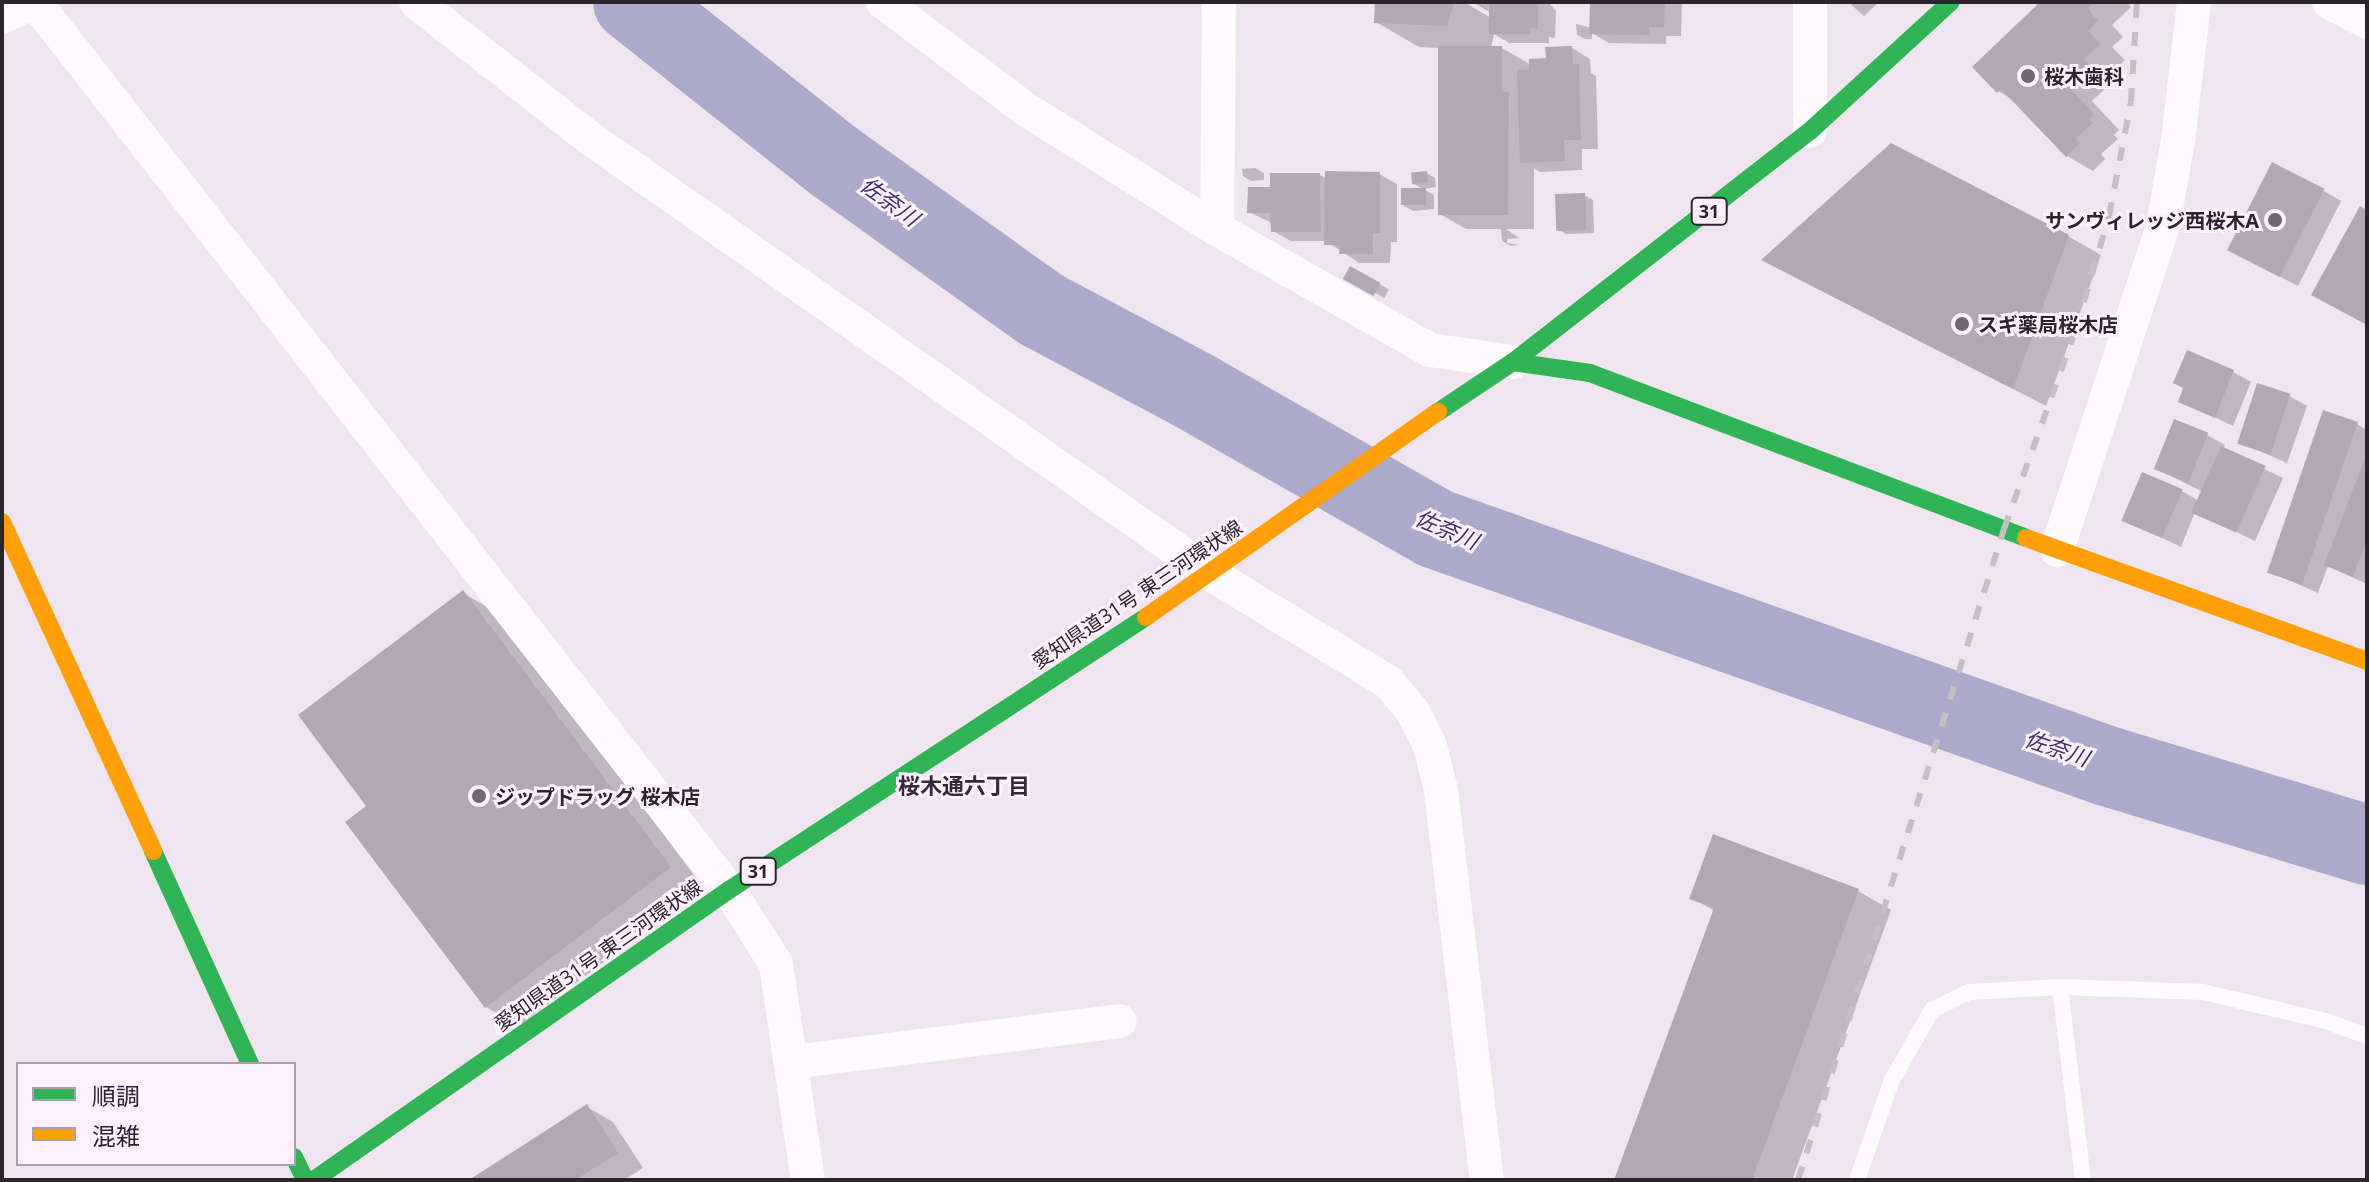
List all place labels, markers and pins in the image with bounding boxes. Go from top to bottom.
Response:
place label: 桜木歯科 [2044,64,2124,88]
marker: 桜木歯科 [2019,67,2037,85]
place label: サンヴィレッジ西桜木A [2045,208,2259,232]
marker: サンヴィレッジ西桜木A [2266,211,2284,229]
place label: スギ薬局桜木店 [1978,312,2118,336]
marker: スギ薬局桜木店 [1953,315,1971,333]
place label: ジップドラッグ 桜木店 [495,784,700,808]
marker: ジップドラッグ 桜木店 [470,787,488,805]

